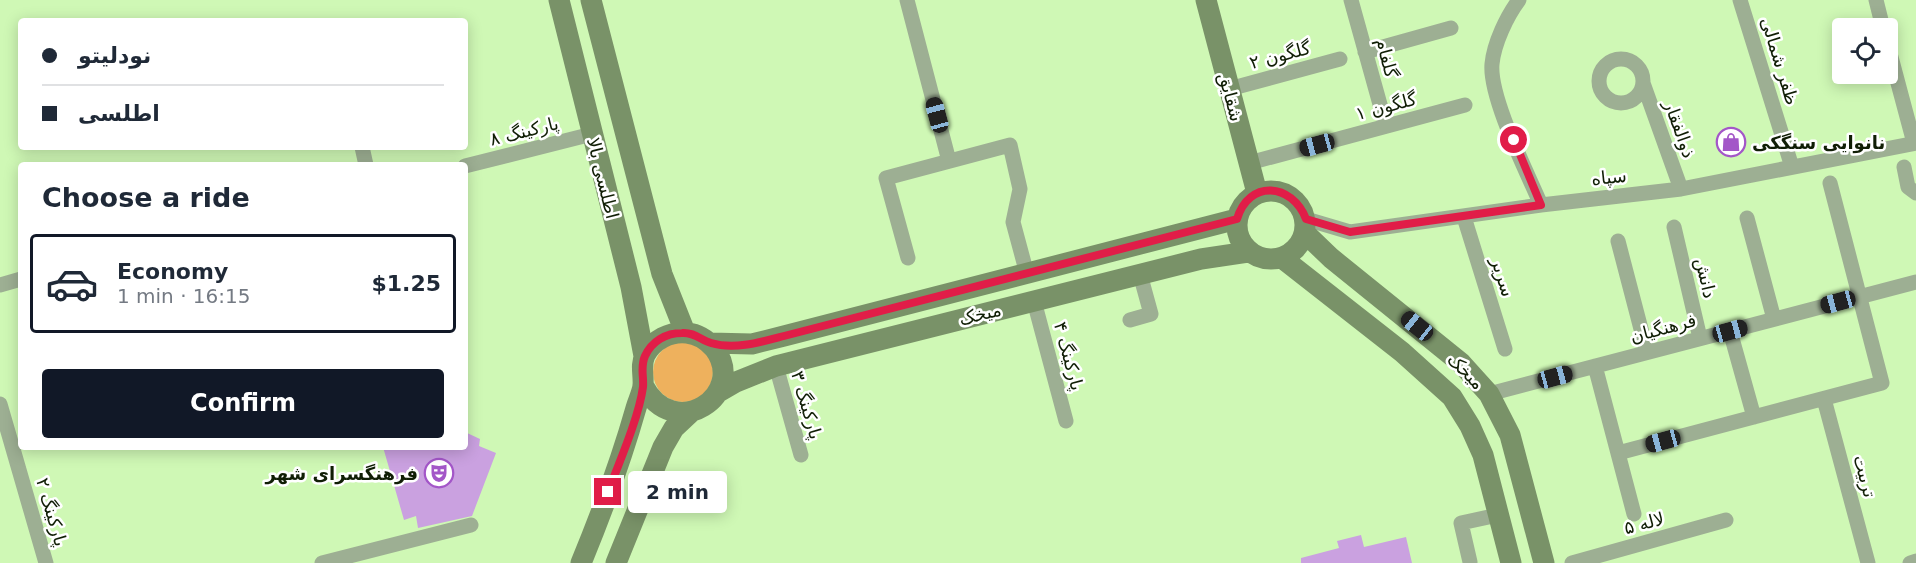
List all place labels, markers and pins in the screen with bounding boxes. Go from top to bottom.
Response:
shop icon: نانوایی سنگکی [1715,126,1747,158]
place label: نانوایی سنگکی [1752,132,1885,154]
theatre icon: فرهنگسرای شهر [423,457,455,489]
place label: فرهنگسرای شهر [264,463,418,485]

